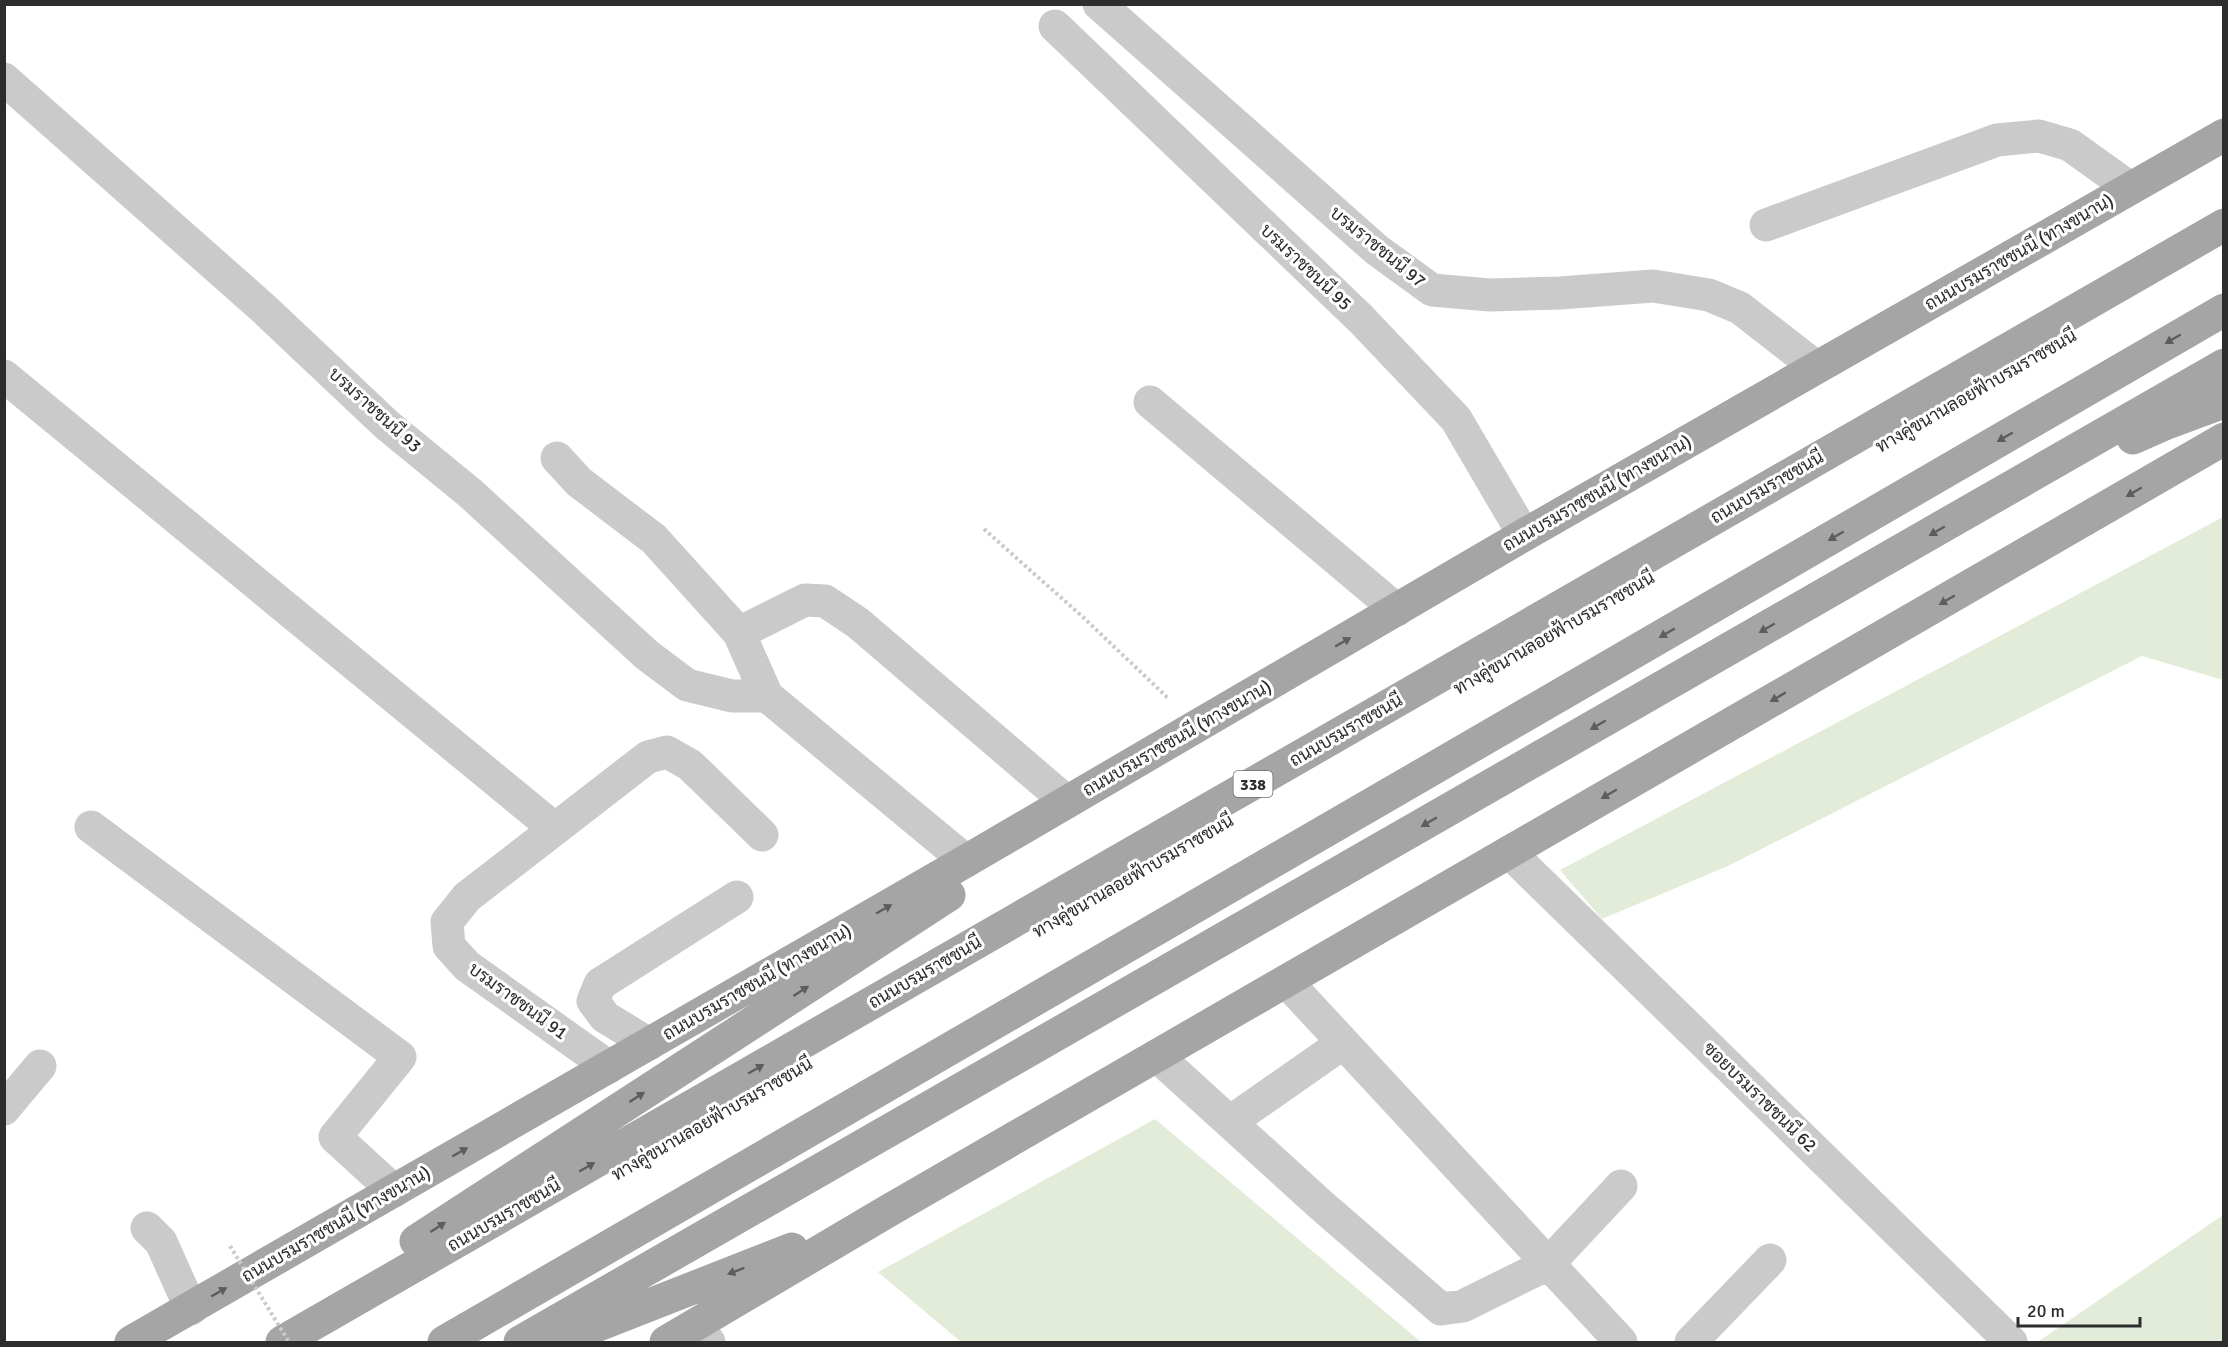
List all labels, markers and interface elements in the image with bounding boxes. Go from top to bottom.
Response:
street label: ถนนบรมราชชนนี (ทางขนาน) [1920,187,2117,315]
street label: บรมราชชนนี 97 [1326,200,1432,292]
street label: บรมราชชนนี 95 [1256,218,1358,315]
street label: ทางคู่ขนานลอยฟ้าบรมราชชนนี [1871,323,2081,459]
one-way arrow [2164,334,2181,344]
street label: บรมราชชนนี 93 [324,361,427,457]
street label: ถนนบรมราชชนนี (ทางขนาน) [1498,428,1695,556]
one-way arrow [1996,432,2013,442]
street label: ถนนบรมราชชนนี [1706,444,1827,528]
one-way arrow [2126,486,2142,497]
one-way arrow [1928,526,1945,536]
one-way arrow [1828,530,1844,541]
street label: ทางคู่ขนานลอยฟ้าบรมราชชนนี [1449,565,1659,701]
one-way arrow [1939,594,1955,605]
one-way arrow [1758,623,1775,633]
one-way arrow [1659,628,1676,638]
one-way arrow [1335,636,1351,647]
street label: ถนนบรมราชชนนี (ทางขนาน) [1078,673,1275,801]
street label: ถนนบรมราชชนนี [1285,687,1406,771]
one-way arrow [1769,692,1786,702]
one-way arrow [1589,720,1606,730]
road number: 338 [1234,771,1272,797]
one-way arrow [1601,789,1617,800]
street label: ทางคู่ขนานลอยฟ้าบรมราชชนนี [1028,808,1238,944]
one-way arrow [1420,817,1437,827]
one-way arrow [876,903,892,914]
street label: ถนนบรมราชชนนี (ทางขนาน) [658,917,855,1045]
street label: ถนนบรมราชชนนี [864,929,985,1013]
street label: บรมราชชนนี 91 [464,956,573,1044]
one-way arrow [792,986,809,997]
street label: ซอยบรมราชชนนี 62 [1699,1036,1823,1157]
street label: ทางคู่ขนานลอยฟ้าบรมราชชนนี [607,1051,817,1187]
one-way arrow [748,1064,764,1075]
one-way arrow [629,1092,645,1103]
one-way arrow [452,1147,468,1158]
street label: ถนนบรมราชชนนี (ทางขนาน) [237,1159,434,1287]
one-way arrow [579,1161,595,1172]
street label: ถนนบรมราชชนนี [443,1172,564,1256]
one-way arrow [430,1221,447,1232]
one-way arrow [727,1267,745,1276]
one-way arrow [210,1288,227,1298]
scale bar [2018,1290,2140,1328]
text: 20 m [2027,1300,2065,1322]

